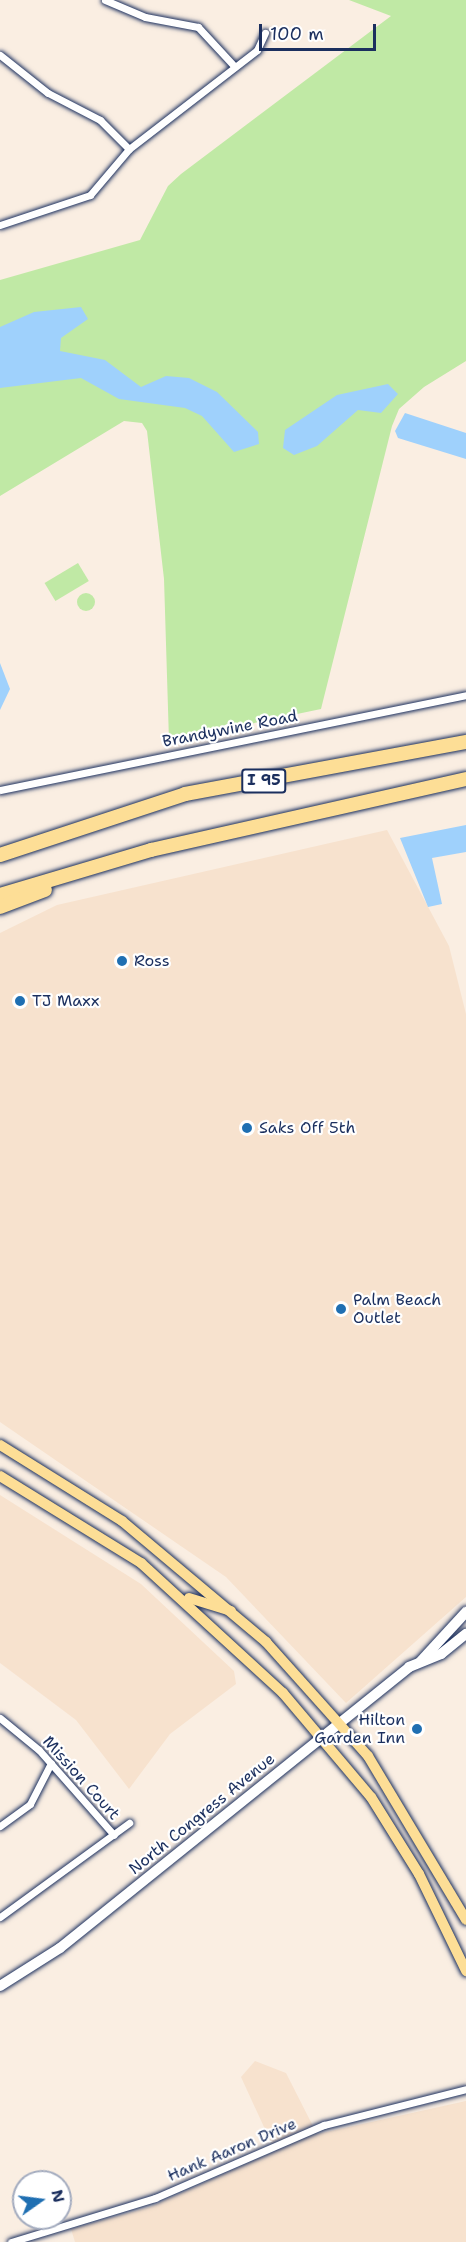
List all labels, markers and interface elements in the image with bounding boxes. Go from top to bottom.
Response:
scale bar [262,12,379,50]
text: 100 m [270,22,324,46]
street label: Brandywine Road [161,706,299,752]
road number: I 95 [240,769,288,793]
place label: Ross [134,951,170,971]
marker: Ross [115,954,129,968]
place label: TJ Maxx [32,991,99,1011]
marker: TJ Maxx [13,994,27,1008]
place label: Saks Off 5th [259,1118,356,1138]
marker: Saks Off 5th [240,1121,254,1135]
place label: Palm Beach Outlet [353,1290,441,1328]
marker: Palm Beach Outlet [334,1302,348,1316]
place label: Hilton Garden Inn [314,1710,405,1748]
marker: Hilton Garden Inn [410,1722,424,1736]
street label: Mission Court [38,1732,124,1824]
street label: North Congress Avenue [125,1749,279,1879]
street label: Hank Aaron Drive [165,2114,299,2186]
north arrow [12,2170,72,2230]
text: N [46,2187,70,2205]

